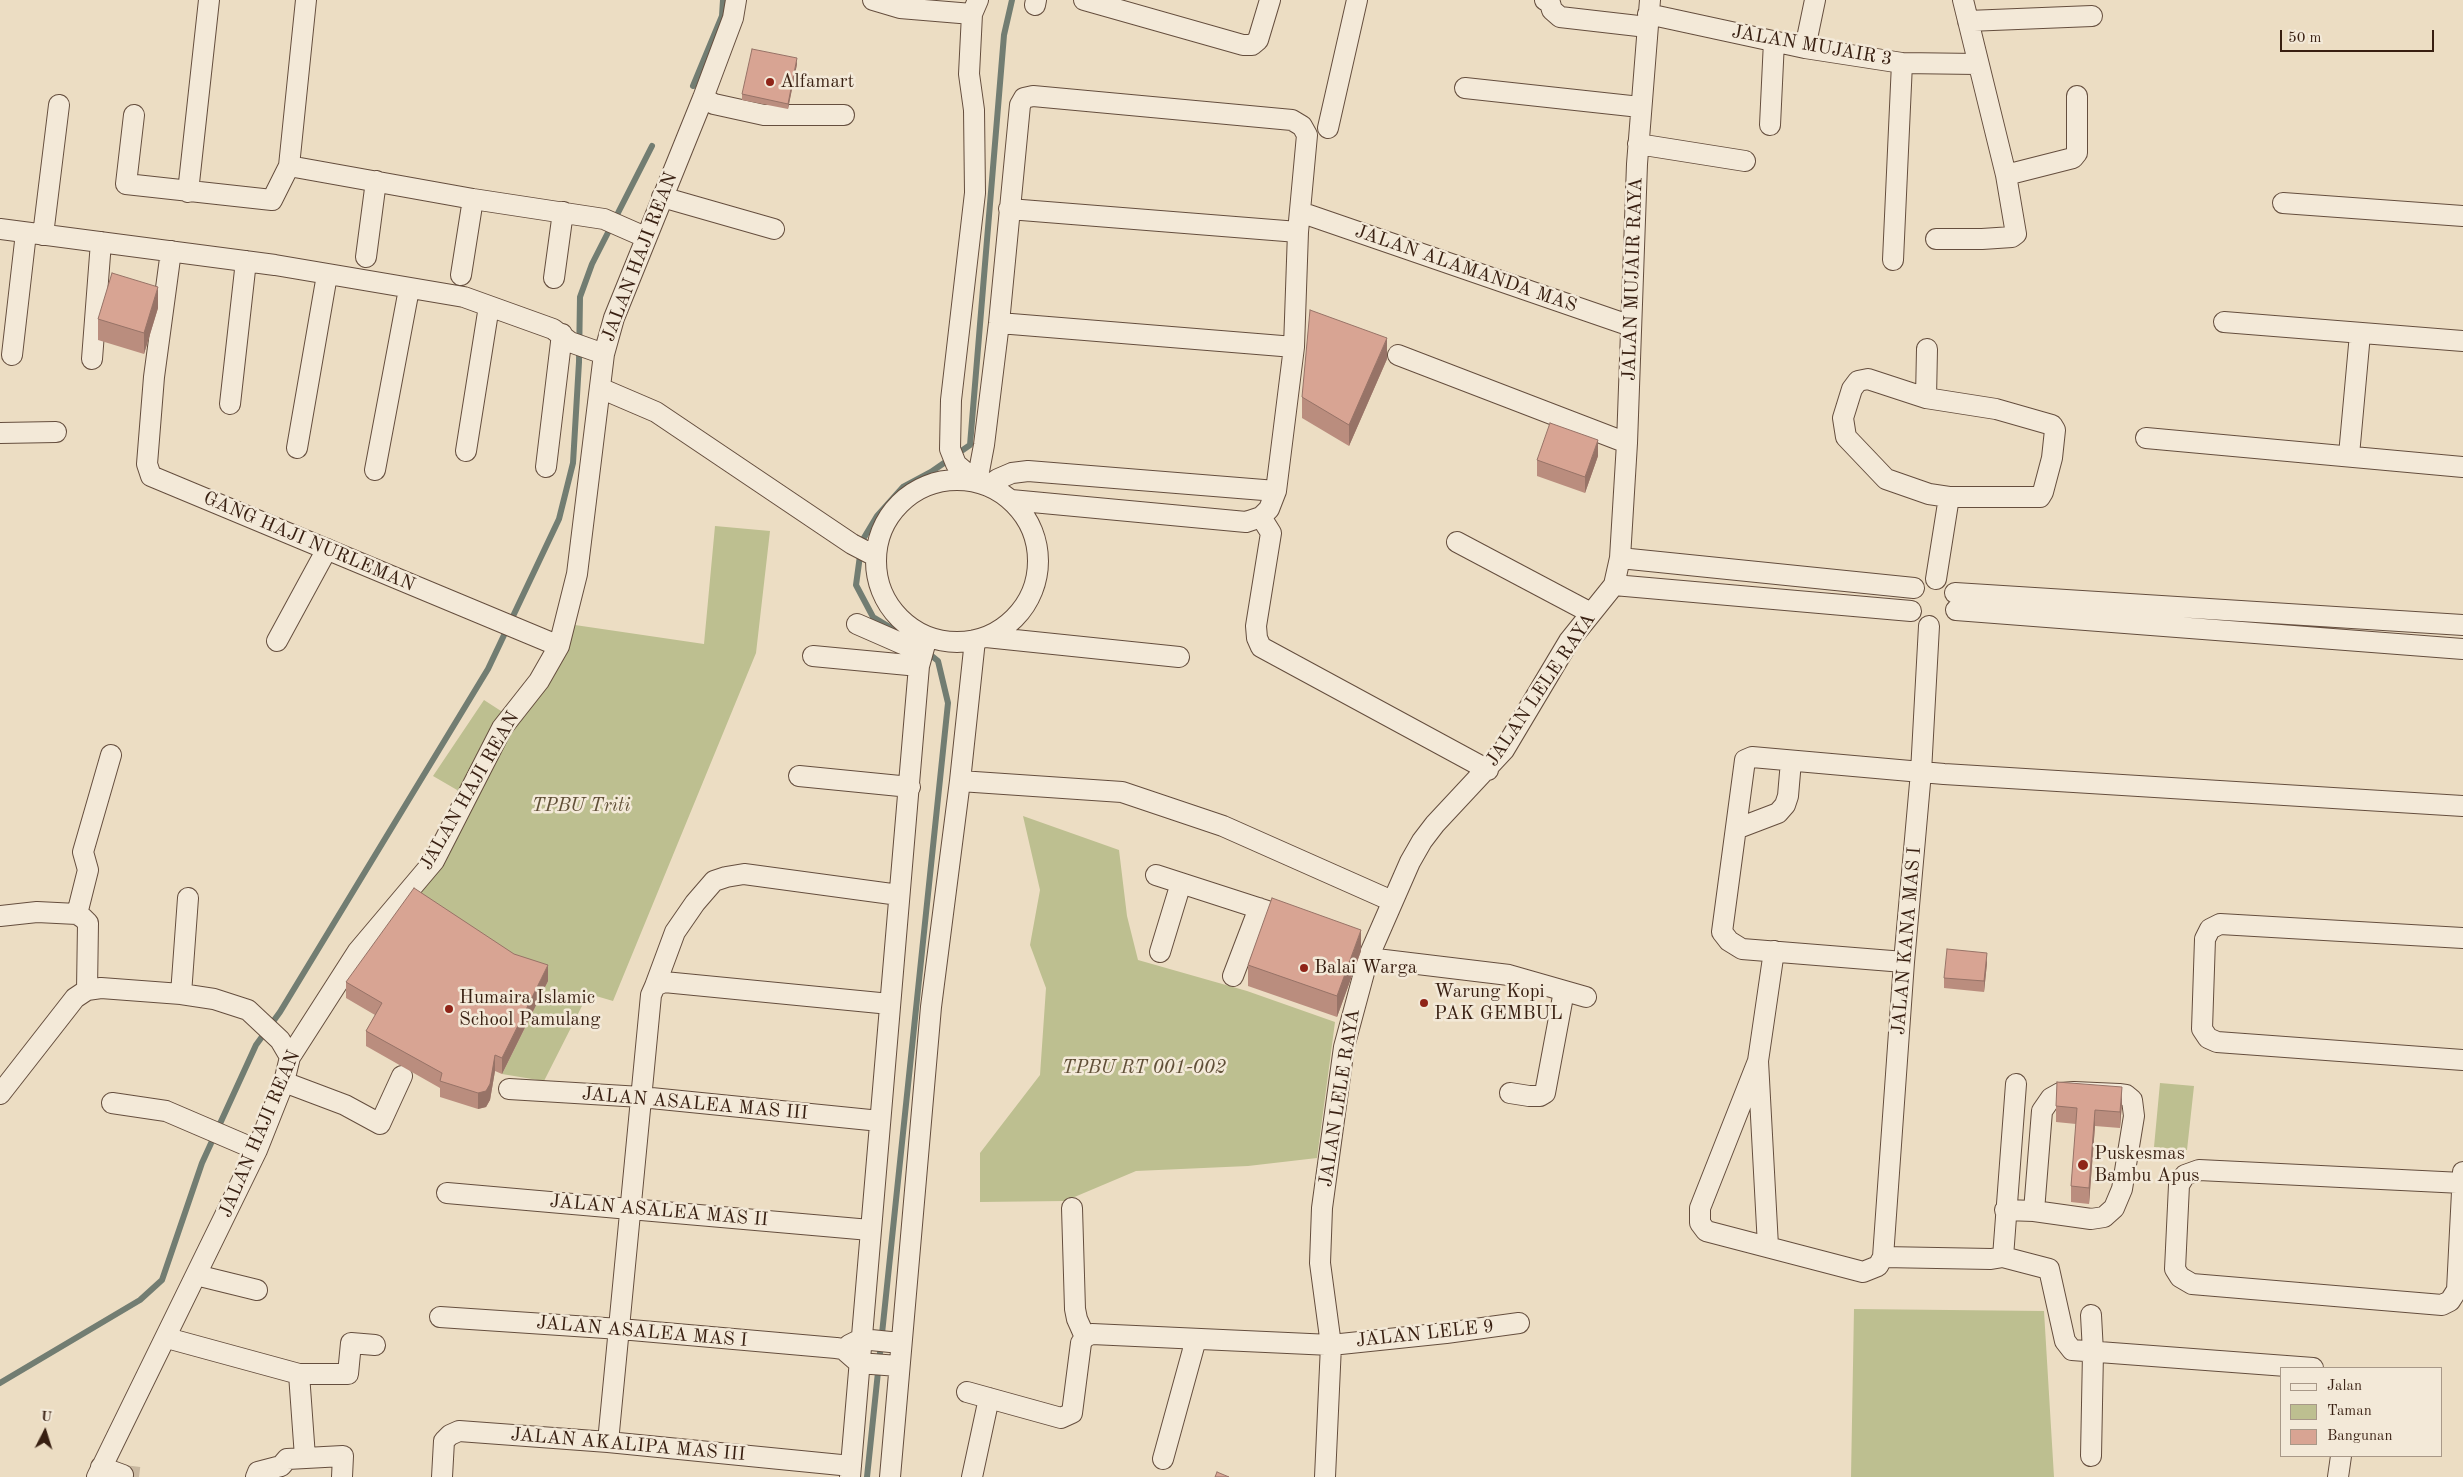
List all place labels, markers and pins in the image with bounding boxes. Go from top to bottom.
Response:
place label: Alfamart [780,71,854,93]
marker: Alfamart [764,76,776,88]
place label: Balai Warga [1314,957,1417,979]
marker: Balai Warga [1298,962,1310,974]
place label: Warung Kopi PAK GEMBUL [1434,981,1563,1025]
place label: Humaira Islamic School Pamulang [459,987,600,1031]
marker: Warung Kopi PAK GEMBUL [1418,997,1430,1009]
marker: Humaira Islamic School Pamulang [443,1003,455,1015]
place label: Puskesmas Bambu Apus [2094,1143,2200,1187]
marker: Puskesmas Bambu Apus [2076,1158,2090,1172]

